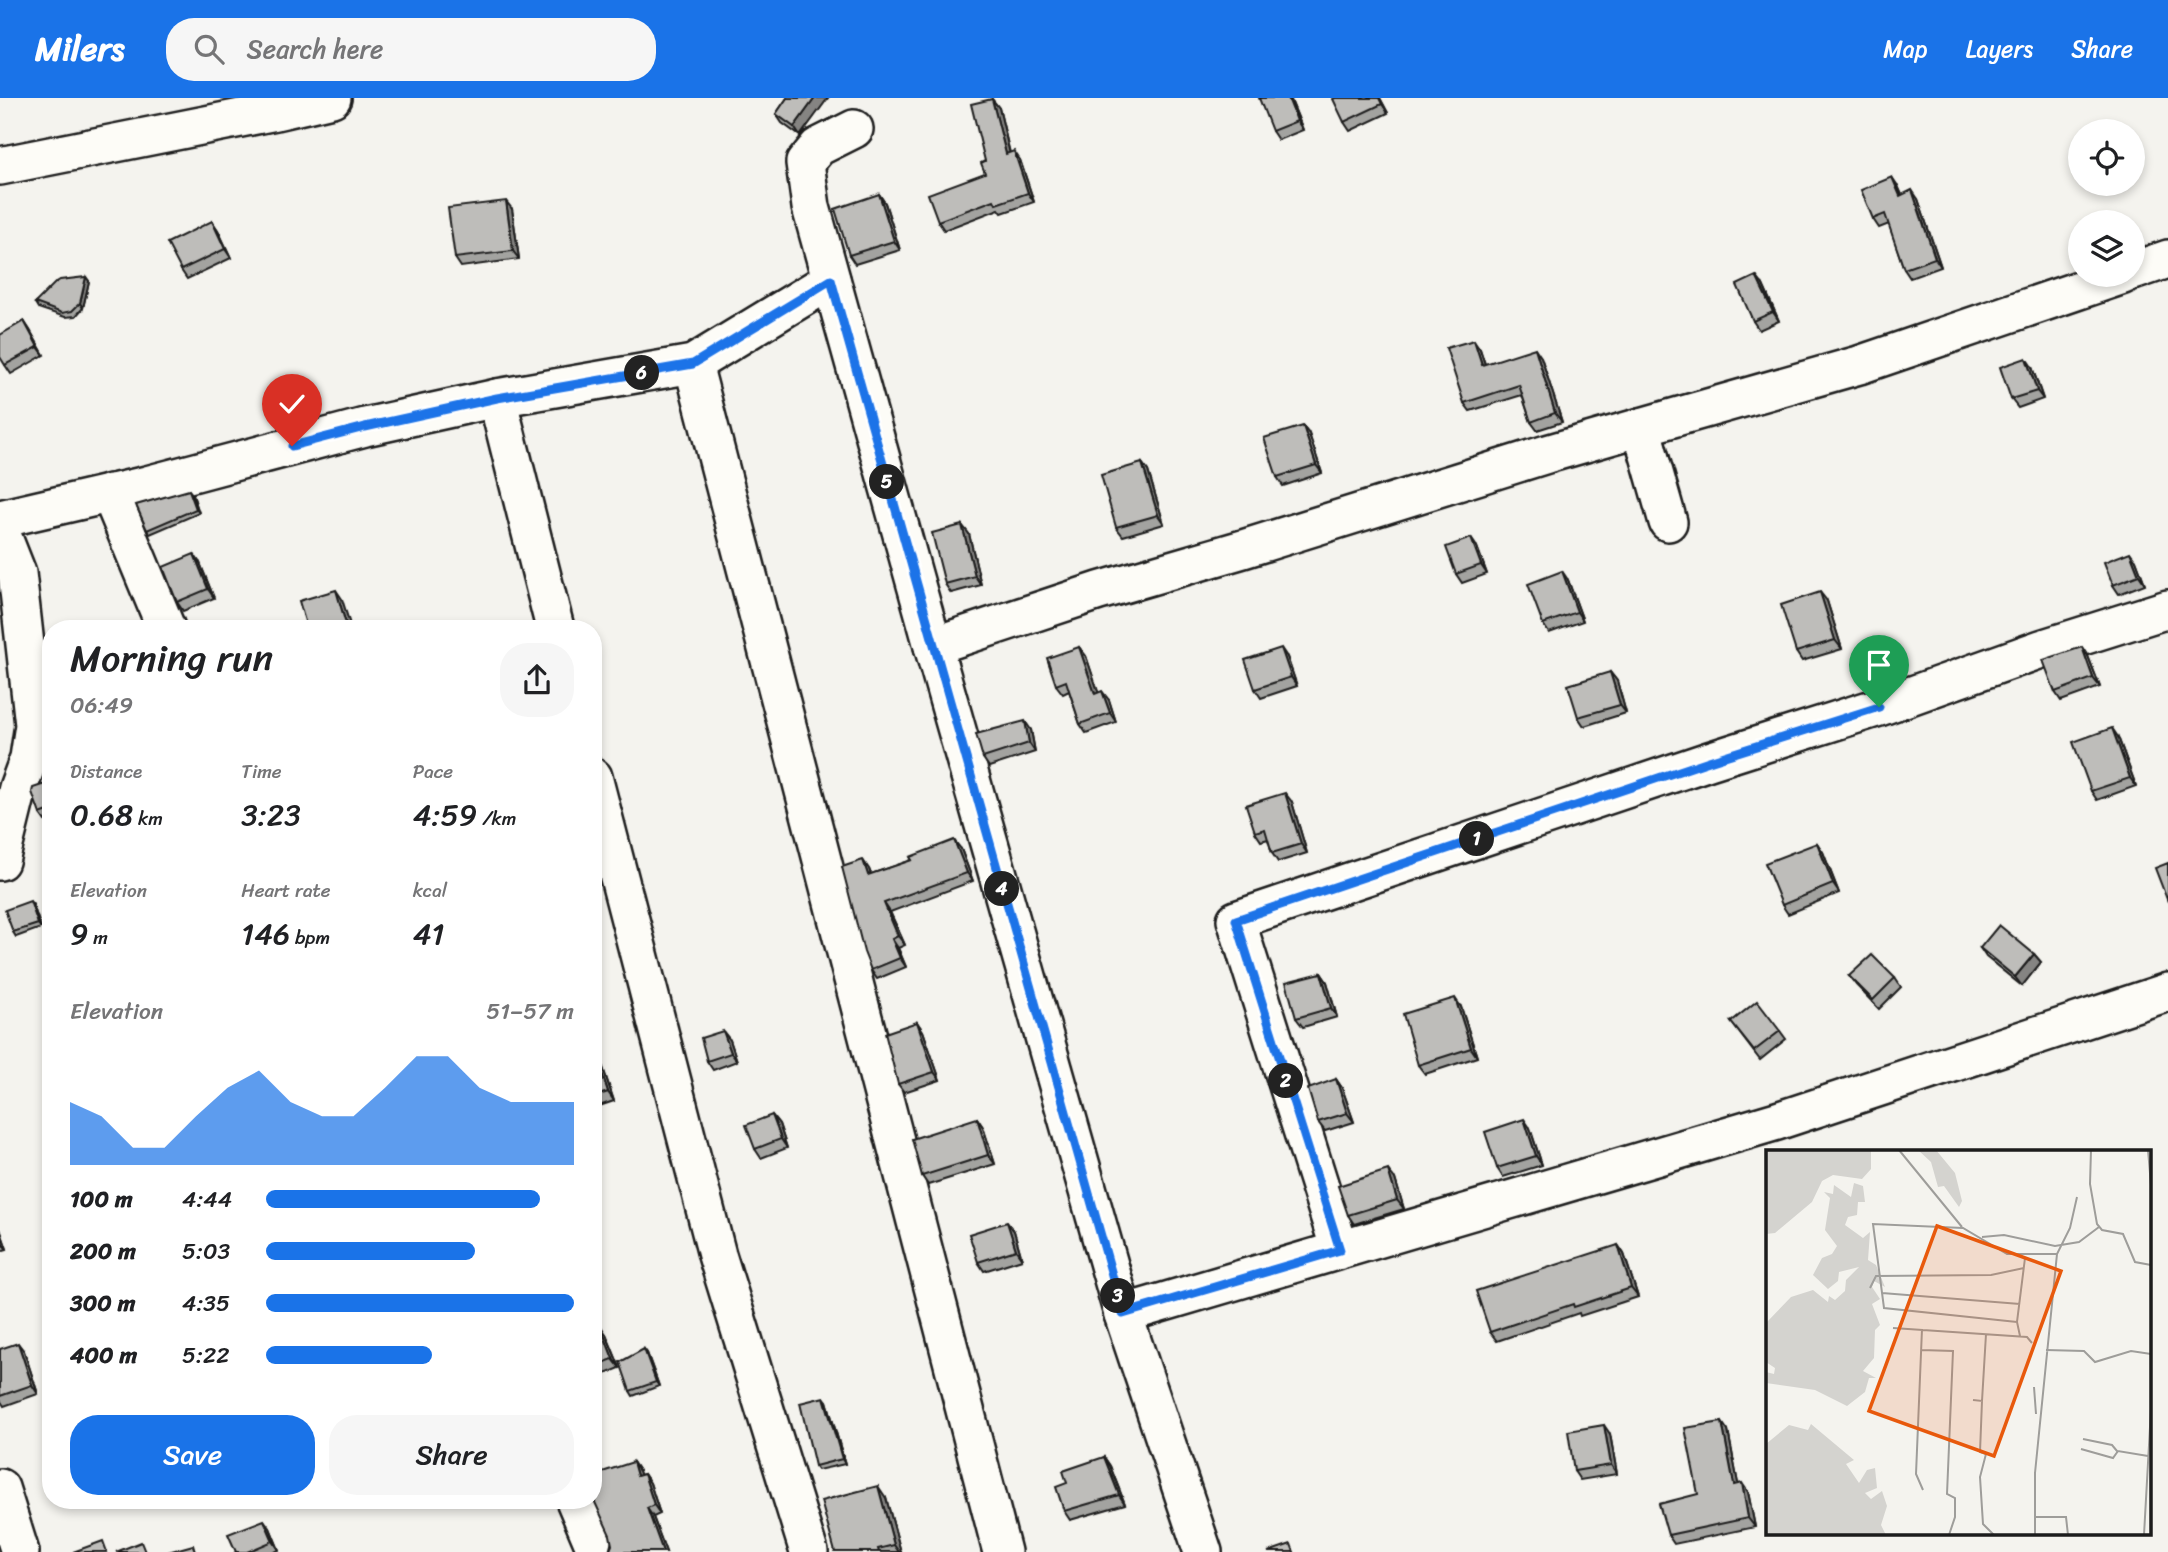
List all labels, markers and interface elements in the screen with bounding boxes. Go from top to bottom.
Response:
search box [166,18,656,81]
text: Milers [35,20,124,78]
text: Search here [246,26,383,72]
text: Map [1883,28,1928,70]
text: Layers [1966,28,2033,70]
text: Share [2071,28,2133,70]
icon: search [190,30,228,68]
map controls [2068,119,2145,287]
button: locate [2068,119,2145,196]
button: layers [2068,210,2145,287]
pin: 6 [624,356,660,390]
text: 6 [636,356,647,389]
pin [262,374,322,446]
icon: check [273,385,311,423]
pin: 5 [870,464,904,500]
text: 5 [881,465,892,498]
text: Morning run [70,625,273,692]
pin [1849,635,1909,707]
button: share [500,643,574,717]
icon: arrive [1860,646,1898,684]
text: 06:49 [70,685,133,726]
text: Distance [70,755,142,788]
text: Time [241,755,282,788]
text: Pace [413,755,453,788]
text: 0.68 [70,788,133,842]
text: 3:23 [241,788,301,842]
text: 4:59 [413,788,477,842]
text: km [133,802,163,835]
text: /km [477,802,516,835]
pin: 1 [1460,822,1494,856]
text: 1 [1472,822,1481,855]
pin: 4 [984,872,1020,906]
text: 4 [996,872,1007,905]
text: Elevation [70,874,147,907]
text: Heart rate [241,874,331,907]
text: kcal [413,874,447,907]
text: 9 [70,907,88,961]
text: 146 [241,907,290,961]
text: 41 [413,907,444,961]
text: m [88,921,108,954]
text: bpm [290,921,330,954]
text: Elevation [70,991,163,1032]
text: 51–57 m [486,991,574,1032]
pin: 2 [1268,1063,1304,1098]
text: 2 [1280,1064,1291,1097]
inset map [1766,1150,2150,1534]
text: 100 m [70,1179,133,1220]
text: 4:44 [182,1179,232,1220]
text: 200 m [70,1231,136,1272]
text: 5:03 [182,1231,230,1272]
pin: 3 [1100,1278,1136,1314]
text: 3 [1112,1279,1123,1312]
text: 300 m [70,1283,135,1324]
text: 4:35 [182,1283,230,1324]
text: 400 m [70,1335,137,1376]
text: 5:22 [182,1335,230,1376]
button: Save [70,1415,315,1495]
button: Share [329,1415,574,1495]

